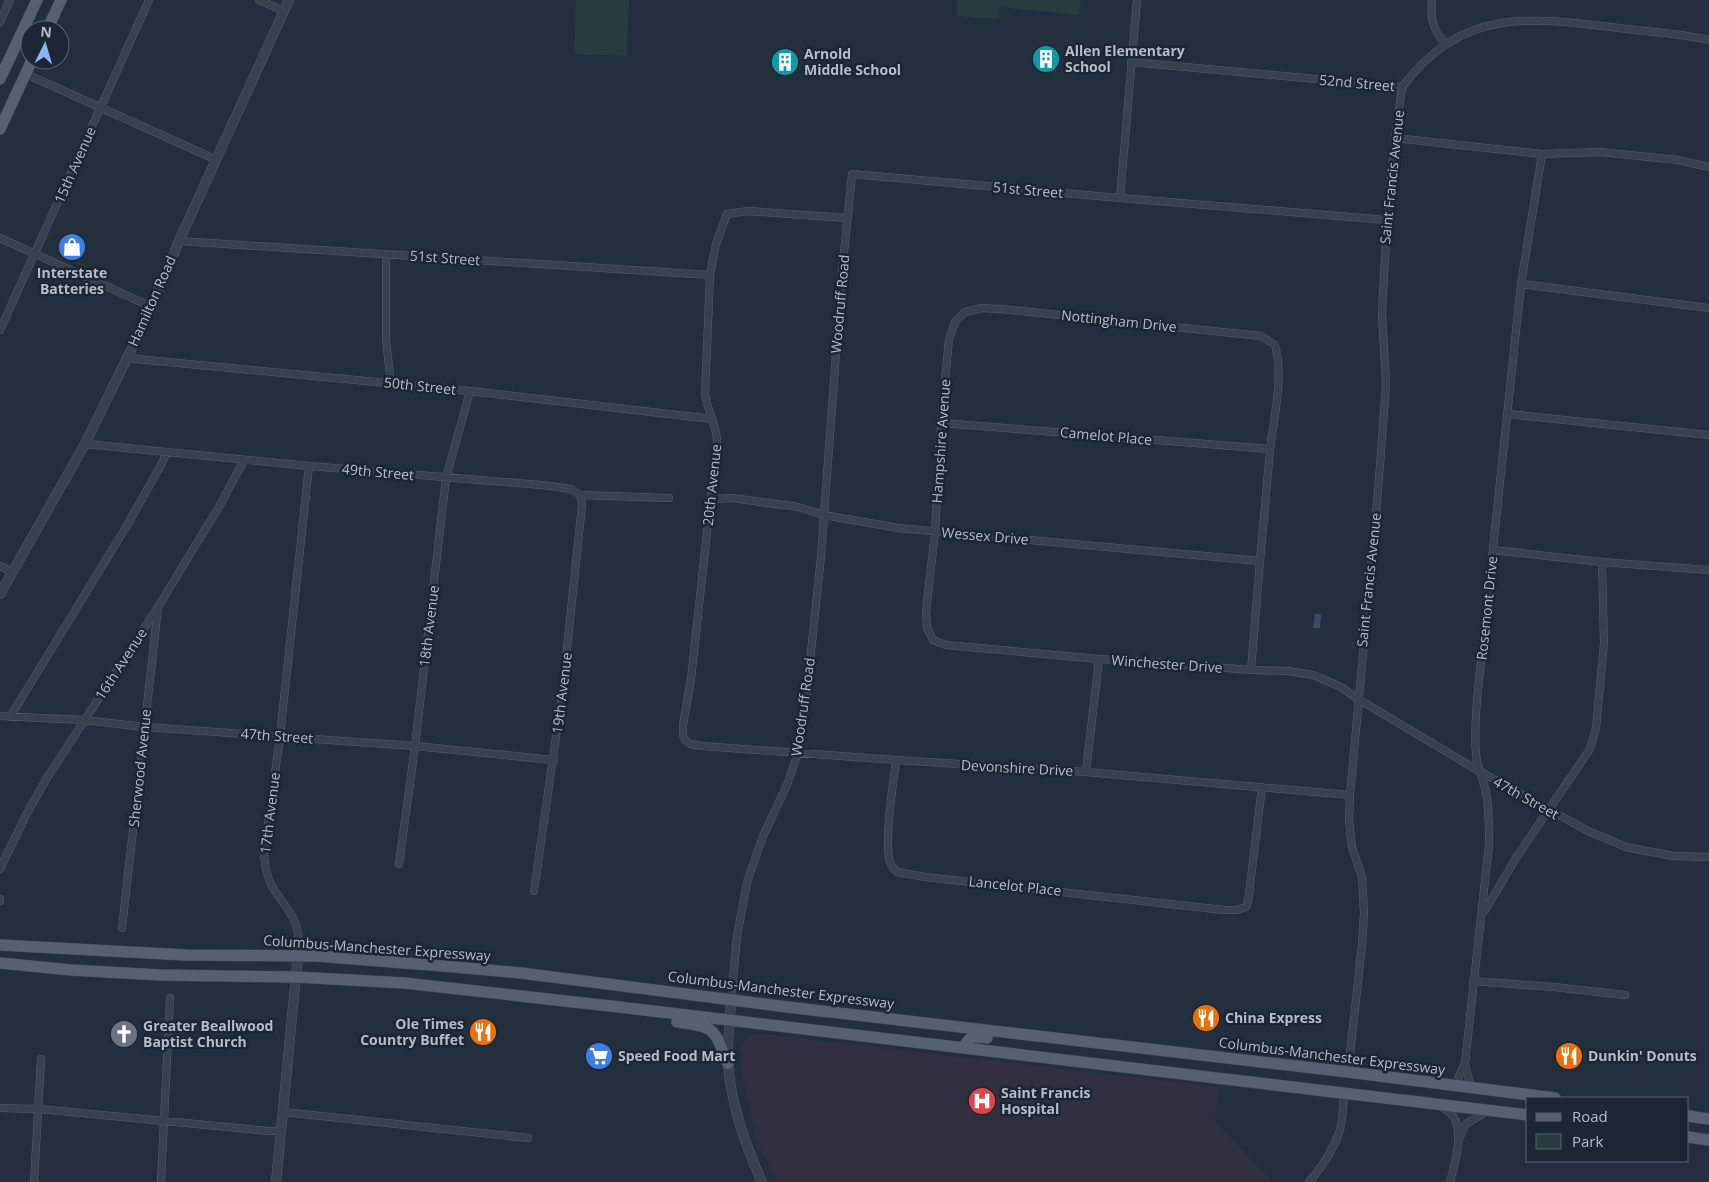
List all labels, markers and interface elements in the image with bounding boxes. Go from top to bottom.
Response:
north arrow [20,20,70,70]
text: N [40,22,53,42]
place label: Allen Elementary School [1065,41,1185,76]
place label: Arnold Middle School [804,44,901,79]
building icon: Allen Elementary School [1031,44,1061,74]
building icon: Arnold Middle School [770,47,800,77]
street label: 52nd Street [1318,70,1396,95]
street label: Saint Francis Avenue [1375,109,1408,245]
street label: 15th Avenue [49,123,100,206]
street label: 51st Street [992,177,1064,202]
shop icon: Interstate Batteries [57,232,87,262]
street label: 51st Street [409,246,481,269]
street label: Hamilton Road [123,253,180,349]
street label: Woodruff Road [826,254,853,354]
place label: Interstate Batteries [37,263,107,298]
street label: Nottingham Drive [1060,305,1178,336]
street label: 50th Street [383,372,457,399]
street label: Hampshire Avenue [927,378,954,504]
street label: Camelot Place [1059,422,1153,449]
street label: 20th Avenue [698,443,725,527]
street label: 49th Street [341,459,415,484]
street label: Saint Francis Avenue [1352,512,1385,648]
street label: Wessex Drive [941,522,1029,549]
street label: Rosemont Drive [1472,555,1501,661]
street label: 18th Avenue [414,584,443,668]
street label: 16th Avenue [90,624,151,703]
street label: Winchester Drive [1111,650,1223,677]
street label: 19th Avenue [547,651,576,735]
street label: Woodruff Road [786,657,819,757]
street label: Sherwood Avenue [124,708,155,828]
street label: 47th Street [240,724,314,748]
street label: Devonshire Drive [960,755,1074,780]
street label: 17th Avenue [255,771,284,855]
street label: 47th Street [1490,772,1562,823]
street label: Lancelot Place [968,871,1062,900]
street label: Columbus-Manchester Expressway [263,930,492,965]
street label: Columbus-Manchester Expressway [667,966,896,1013]
restaurant icon: China Express [1191,1003,1221,1033]
place label: China Express [1225,1008,1322,1027]
place label: Ole Times Country Buffet [360,1014,464,1049]
place label: Greater Beallwood Baptist Church [143,1016,273,1051]
restaurant icon: Ole Times Country Buffet [468,1017,498,1047]
church icon: Greater Beallwood Baptist Church [109,1019,139,1049]
street label: Columbus-Manchester Expressway [1218,1032,1447,1079]
supermarket icon: Speed Food Mart [584,1041,614,1071]
restaurant icon: Dunkin' Donuts [1554,1041,1584,1071]
place label: Speed Food Mart [618,1046,735,1065]
place label: Dunkin' Donuts [1588,1046,1697,1065]
place label: Saint Francis Hospital [1001,1083,1091,1118]
hospital icon: Saint Francis Hospital [967,1086,997,1116]
legend [1526,1097,1689,1162]
text: Road [1572,1106,1608,1126]
text: Park [1572,1131,1603,1151]

